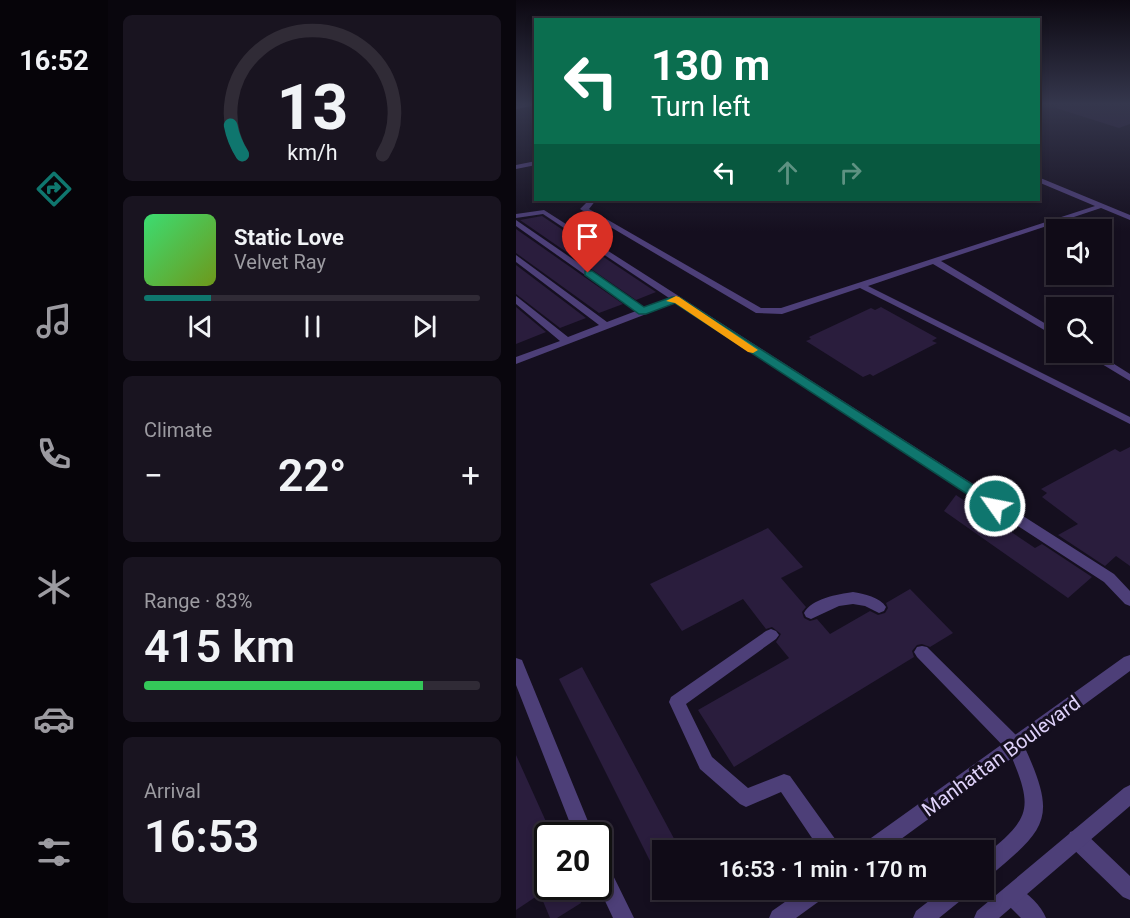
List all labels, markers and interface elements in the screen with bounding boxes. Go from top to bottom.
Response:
text: 130 m [651,41,770,90]
icon: left [552,42,630,120]
text: 16:52 [19,45,89,77]
text: 13 [276,71,348,144]
text: Turn left [651,91,751,123]
text: km/h [287,140,337,165]
icon: left [708,156,741,189]
icon: ahead [771,156,804,189]
icon: right [834,156,867,189]
icon: directions [33,168,75,210]
pin [562,211,613,273]
map controls [1046,219,1112,363]
button: sound [1046,219,1112,285]
icon: arrive [571,220,604,253]
text: Static Love [234,225,344,250]
text: Velvet Ray [234,250,326,274]
button: search [1046,297,1112,363]
icon: music [33,300,75,342]
icon: previous [184,310,217,343]
icon: pause [296,310,329,343]
icon: next [408,310,441,343]
text: Climate [144,418,212,442]
icon: phone [33,433,75,475]
text: 22° [278,449,346,502]
text: − [144,456,163,495]
text: + [461,456,480,495]
position arrow [963,474,1027,538]
icon: climate [33,566,75,608]
text: Range · 83% [144,589,252,613]
text: 415 km [144,620,295,673]
street label: Manhattan Boulevard [917,691,1085,821]
icon: car [33,698,75,740]
text: Arrival [144,779,201,803]
text: 16:53 [144,810,259,863]
speed limit sign: 20 [534,822,612,900]
icon: filters [33,831,75,873]
text: 16:53 · 1 min · 170 m [719,857,927,882]

